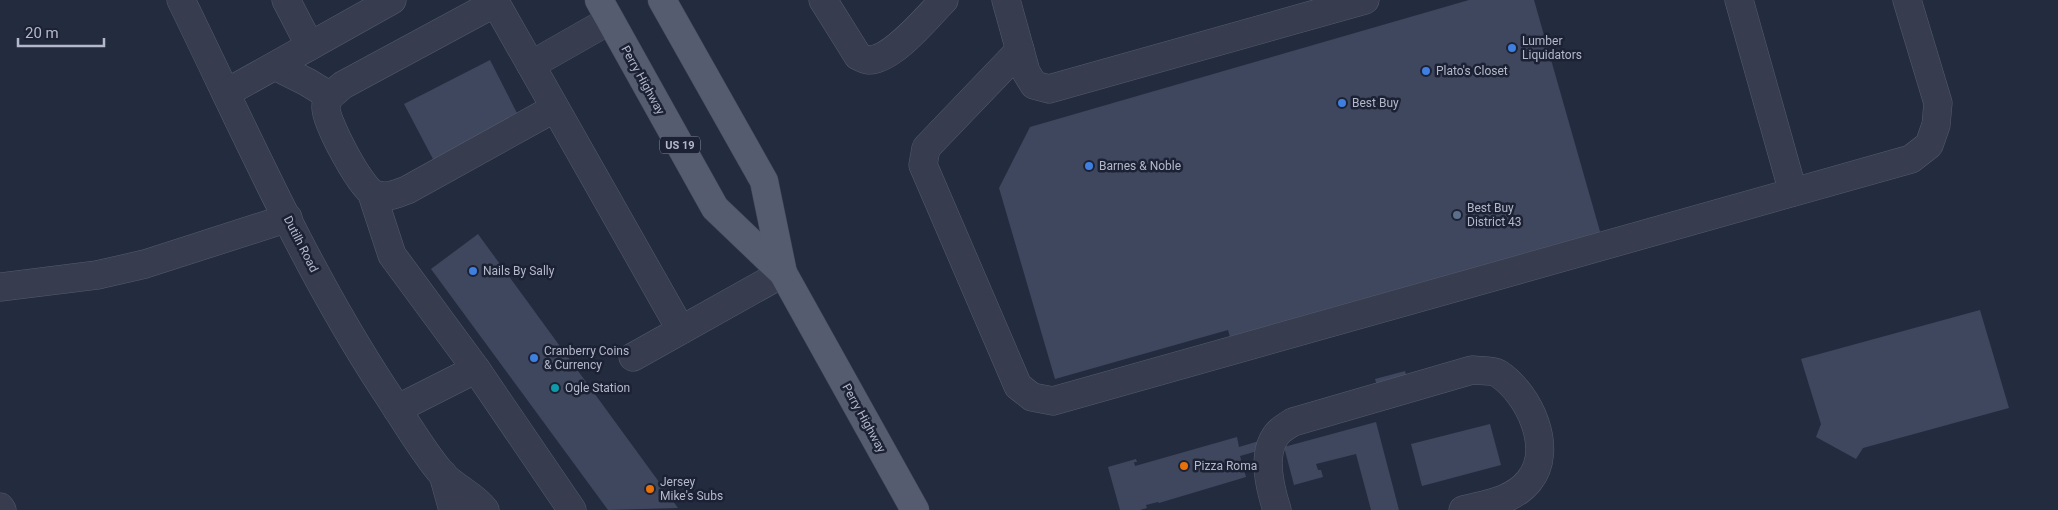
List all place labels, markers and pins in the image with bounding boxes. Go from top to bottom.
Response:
place label: Lumber Liquidators [1522,34,1582,62]
marker: Lumber Liquidators [1506,42,1518,54]
place label: Plato's Closet [1436,64,1508,78]
marker: Plato's Closet [1420,65,1432,77]
place label: Best Buy [1352,96,1399,110]
marker: Best Buy [1336,97,1348,109]
place label: Barnes & Noble [1099,159,1181,173]
marker: Barnes & Noble [1083,160,1095,172]
place label: Best Buy District 43 [1467,201,1522,229]
marker: Best Buy District 43 [1451,209,1463,221]
place label: Nails By Sally [483,264,555,278]
marker: Nails By Sally [467,265,479,277]
place label: Cranberry Coins & Currency [544,344,629,372]
marker: Cranberry Coins & Currency [528,352,540,364]
place label: Ogle Station [565,381,630,395]
marker: Ogle Station [549,382,561,394]
place label: Pizza Roma [1194,459,1257,473]
marker: Pizza Roma [1178,460,1190,472]
place label: Jersey Mike's Subs [660,475,723,503]
marker: Jersey Mike's Subs [644,483,656,495]

